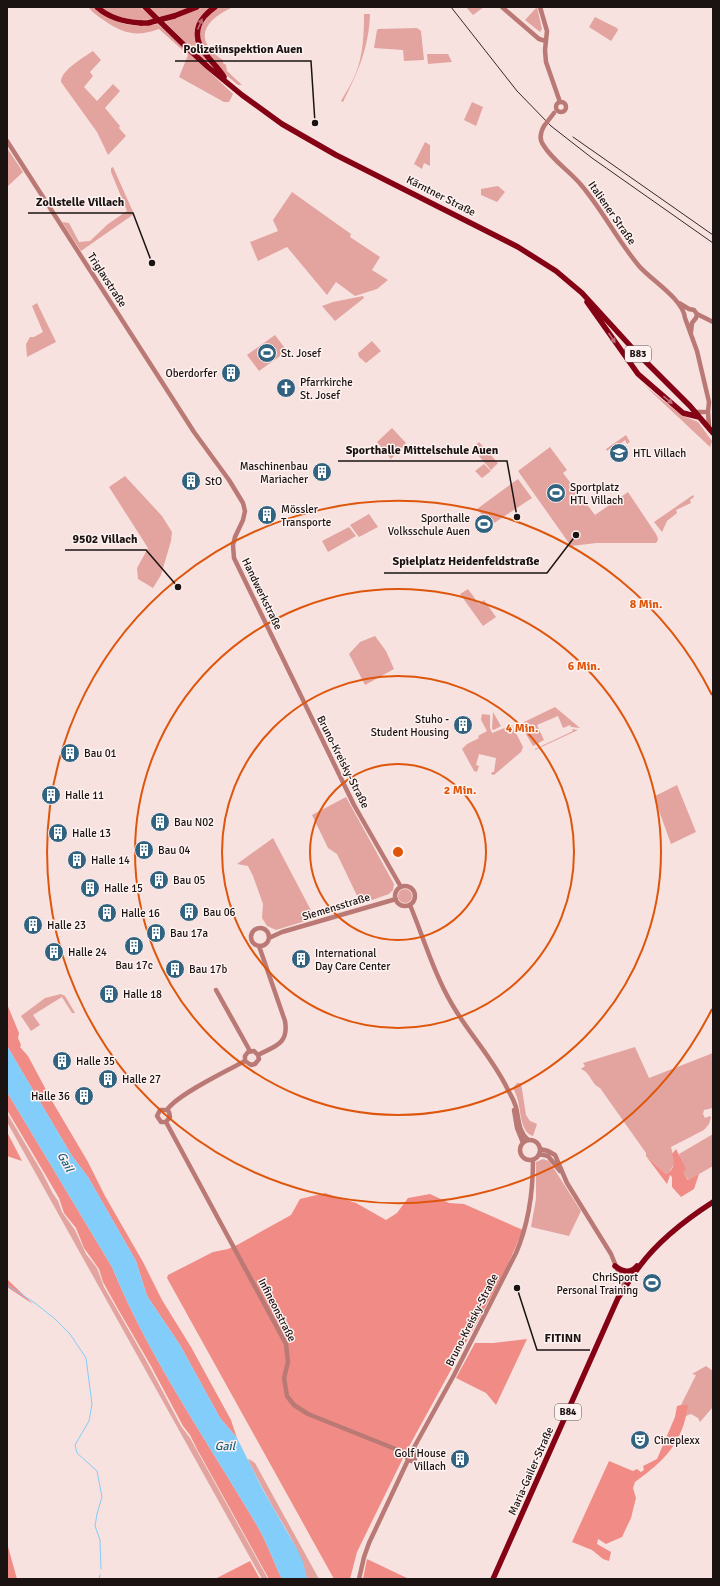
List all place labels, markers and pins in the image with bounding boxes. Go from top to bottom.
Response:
callout: Polizeiinspektion Auen [175,37,311,61]
callout: Zollstelle Villach [28,189,133,213]
sports icon: St. Josef [256,342,278,364]
place label: St. Josef [281,347,322,360]
building icon: Oberdorfer [220,362,242,384]
place label: Oberdorfer [165,367,217,380]
place label: Pfarrkirche St. Josef [300,376,353,402]
church icon: Pfarrkirche St. Josef [275,377,297,399]
callout: Sporthalle Mittelschule Auen [338,437,507,461]
school or university icon: HTL Villach [608,442,630,464]
place label: HTL Villach [633,447,686,460]
place label: Maschinenbau Mariacher [240,460,308,486]
building icon: Maschinenbau Mariacher [311,461,333,483]
building icon: StO [180,470,202,492]
place label: StO [205,475,222,488]
place label: Sportplatz HTL Villach [570,481,623,507]
sports icon: Sportplatz HTL Villach [545,482,567,504]
place label: Mössler Transporte [281,503,331,529]
building icon: Mössler Transporte [256,504,278,526]
place label: Sporthalle Volksschule Auen [388,512,470,538]
sports icon: Sporthalle Volksschule Auen [473,513,495,535]
callout: 9502 Villach [65,526,146,550]
callout: Spielplatz Heidenfeldstraße [384,549,547,573]
place label: Stuho - Student Housing [371,713,449,739]
building icon: Stuho - Student Housing [452,714,474,736]
building icon: Bau 01 [59,742,81,764]
place label: Bau 01 [84,747,117,760]
building icon: Halle 11 [40,784,62,806]
place label: Halle 11 [65,789,104,802]
building icon: Bau N02 [149,811,171,833]
place label: Bau N02 [174,816,214,829]
building icon: Halle 13 [47,822,69,844]
place label: Halle 13 [72,827,111,840]
building icon: Bau 04 [133,839,155,861]
place label: Bau 04 [158,844,191,857]
centre of rings [391,845,405,859]
building icon: Halle 14 [66,849,88,871]
place label: Halle 14 [91,854,130,867]
building icon: Bau 05 [148,869,170,891]
place label: Bau 05 [173,874,206,887]
building icon: Halle 15 [79,877,101,899]
place label: Halle 15 [104,882,143,895]
building icon: Bau 06 [178,901,200,923]
building icon: Halle 16 [96,902,118,924]
place label: Bau 06 [203,906,236,919]
place label: Halle 16 [121,907,160,920]
building icon: Halle 23 [22,914,44,936]
place label: Halle 23 [47,919,86,932]
building icon: Bau 17a [145,922,167,944]
place label: Bau 17a [170,927,209,940]
building icon: Bau 17c [123,935,145,957]
building icon: Halle 24 [43,941,65,963]
place label: Halle 24 [68,946,107,959]
place label: International Day Care Center [315,947,390,973]
building icon: International Day Care Center [290,948,312,970]
building icon: Bau 17b [164,958,186,980]
place label: Bau 17c [115,959,153,972]
place label: Bau 17b [189,963,228,976]
building icon: Halle 18 [98,983,120,1005]
place label: Halle 18 [123,988,162,1001]
building icon: Halle 35 [51,1050,73,1072]
place label: Halle 35 [76,1055,115,1068]
building icon: Halle 27 [97,1068,119,1090]
place label: Halle 27 [122,1073,161,1086]
building icon: Halle 36 [73,1085,95,1107]
place label: Halle 36 [31,1090,70,1103]
place label: ChriSport Personal Training [557,1271,638,1297]
sports icon: ChriSport Personal Training [641,1272,663,1294]
callout: FITINN [537,1326,590,1350]
theatre icon: Cineplexx [629,1429,651,1451]
place label: Cineplexx [654,1434,700,1447]
place label: Golf House Villach [394,1447,446,1473]
building icon: Golf House Villach [449,1448,471,1470]

